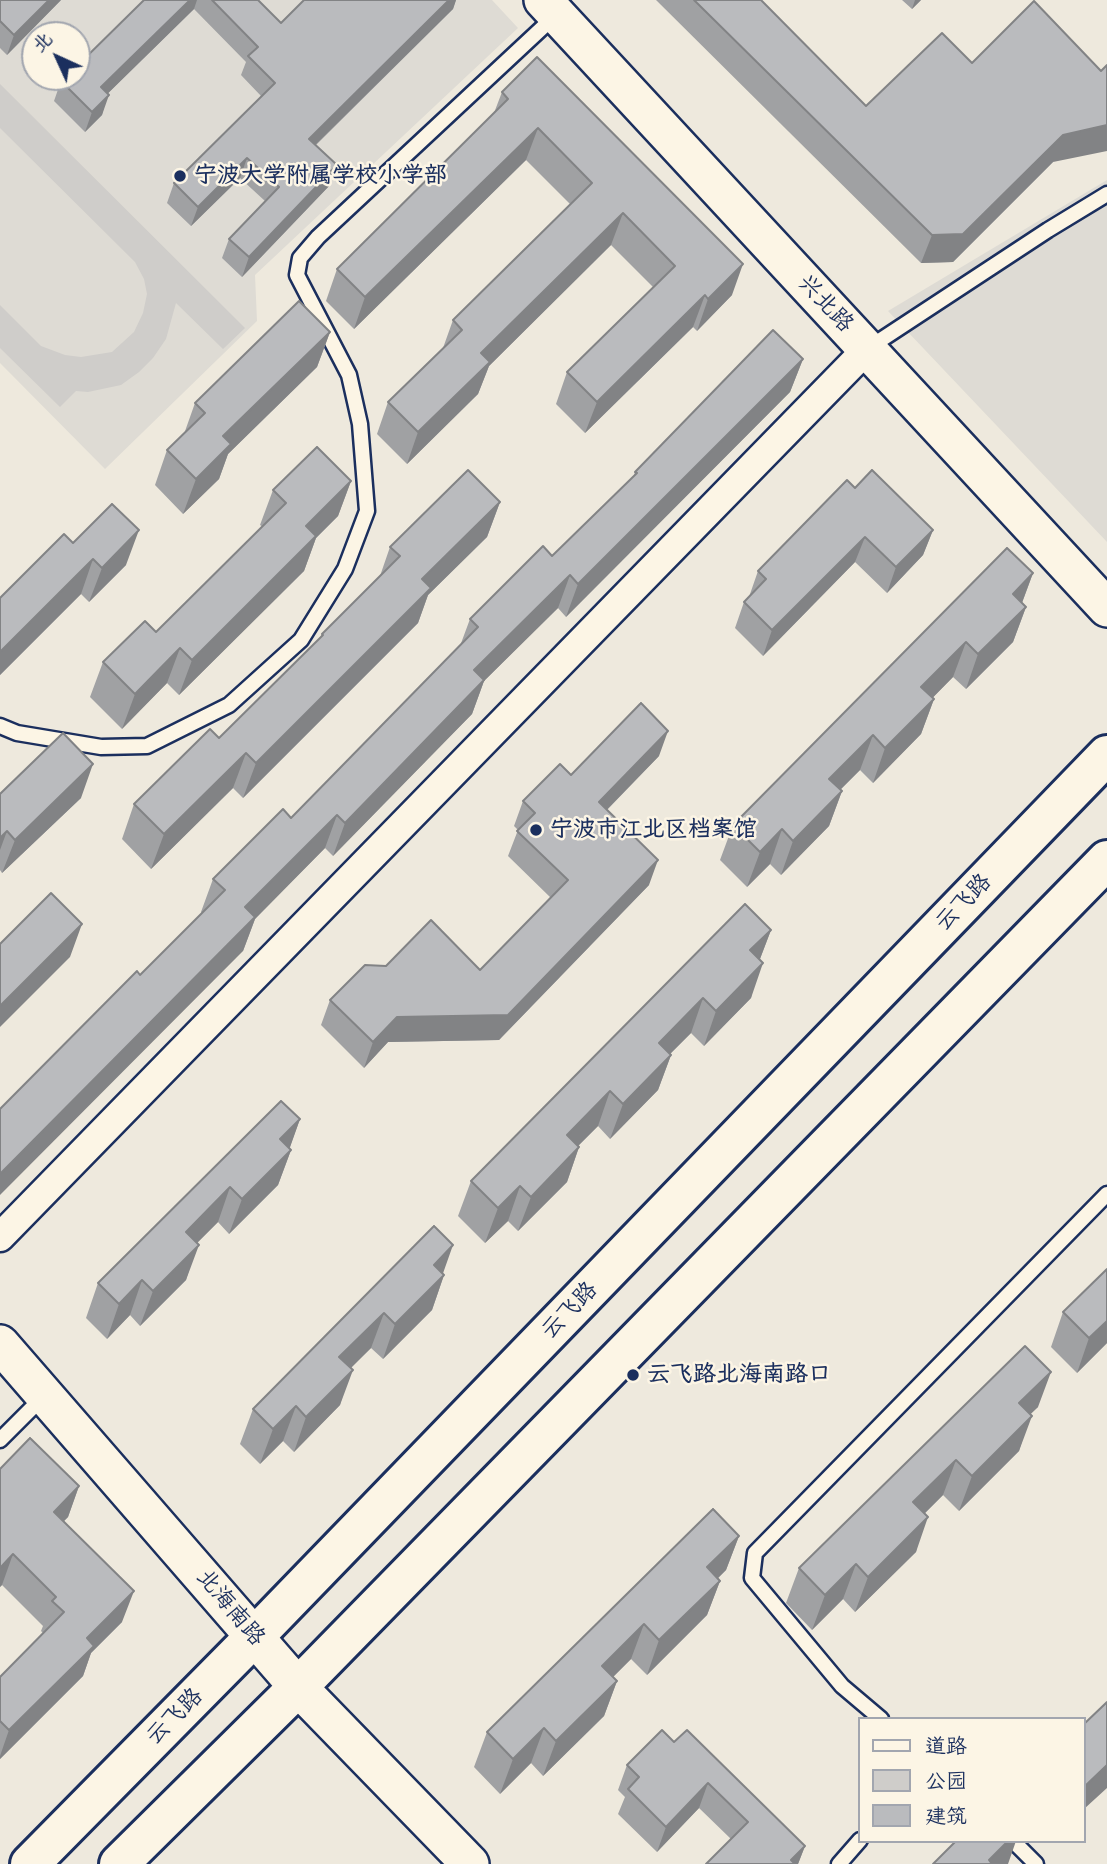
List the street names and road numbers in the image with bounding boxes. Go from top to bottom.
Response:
street label: 兴北路 [791,269,859,339]
street label: 云飞路 [930,869,998,937]
street label: 云飞路 [536,1277,604,1345]
street label: 北海南路 [190,1564,270,1652]
street label: 云飞路 [141,1683,209,1751]

